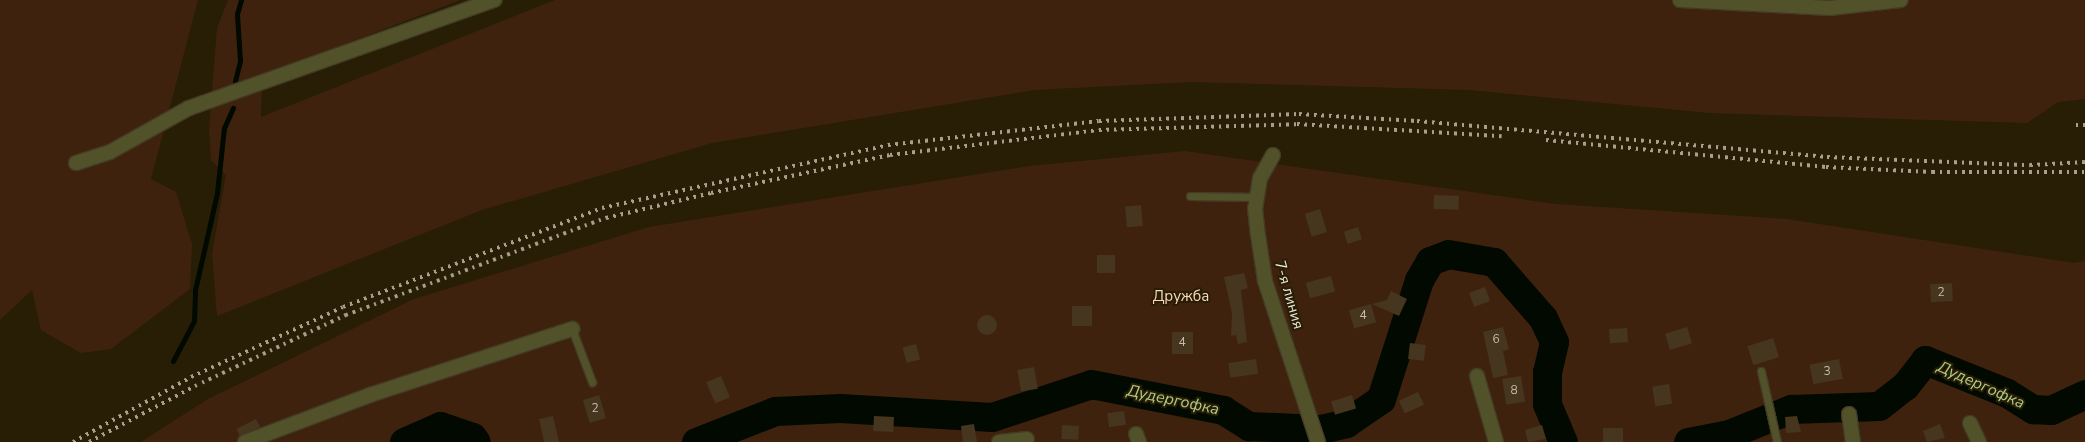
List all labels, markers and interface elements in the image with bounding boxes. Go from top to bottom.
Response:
street label: 7-я линия [1271,259,1307,331]
house number: 2 [1937,286,1945,300]
park label: Дружба [1153,288,1209,306]
house number: 4 [1359,309,1367,323]
house number: 6 [1492,333,1500,347]
house number: 4 [1178,336,1186,350]
water label: Дудергофка [1934,357,2028,413]
house number: 3 [1823,365,1831,379]
water label: Дудергофка [1125,381,1221,419]
house number: 8 [1510,384,1518,398]
house number: 2 [591,402,599,416]

